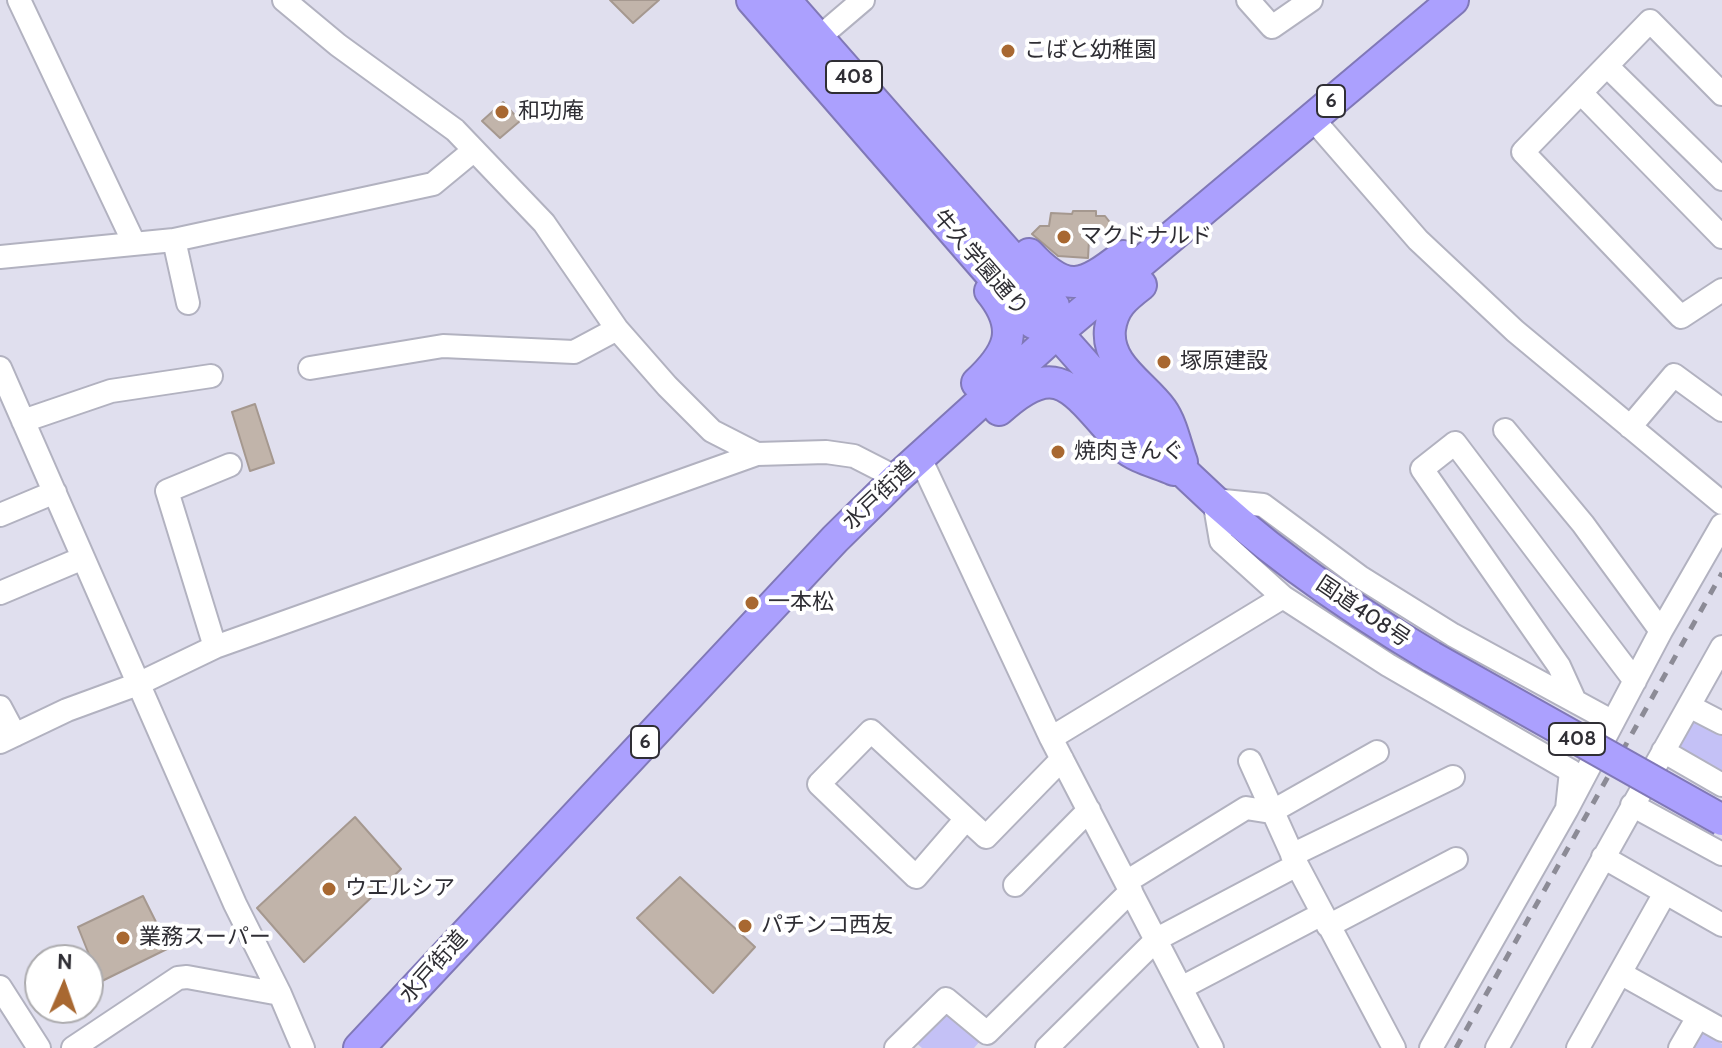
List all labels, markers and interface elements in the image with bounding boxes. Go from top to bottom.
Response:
place label: こばと幼稚園 [1024,38,1156,64]
marker: こばと幼稚園 [999,42,1017,60]
road number: 408 [826,61,882,93]
road number: 6 [1317,85,1345,117]
place label: 和功庵 [518,99,584,125]
marker: 和功庵 [493,103,511,121]
street label: 牛久学園通り [927,205,1033,321]
place label: マクドナルド [1080,224,1212,250]
marker: マクドナルド [1055,228,1073,246]
place label: 塚原建設 [1180,349,1268,375]
marker: 塚原建設 [1155,353,1173,371]
place label: 焼肉きんぐ [1074,439,1184,465]
marker: 焼肉きんぐ [1049,443,1067,461]
street label: 水戸街道 [838,456,920,536]
street label: 国道408号 [1311,571,1415,653]
place label: 一本松 [768,590,834,616]
marker: 一本松 [743,594,761,612]
road number: 408 [1549,723,1605,755]
road number: 6 [631,726,659,758]
place label: ウエルシア [345,876,455,902]
marker: ウエルシア [320,880,338,898]
place label: パチンコ西友 [761,913,893,939]
marker: パチンコ西友 [736,917,754,935]
place label: 業務スーパー [139,925,271,951]
street label: 水戸街道 [395,925,473,1009]
marker: 業務スーパー [114,929,132,947]
north arrow [24,944,104,1024]
text: N [57,948,73,975]

